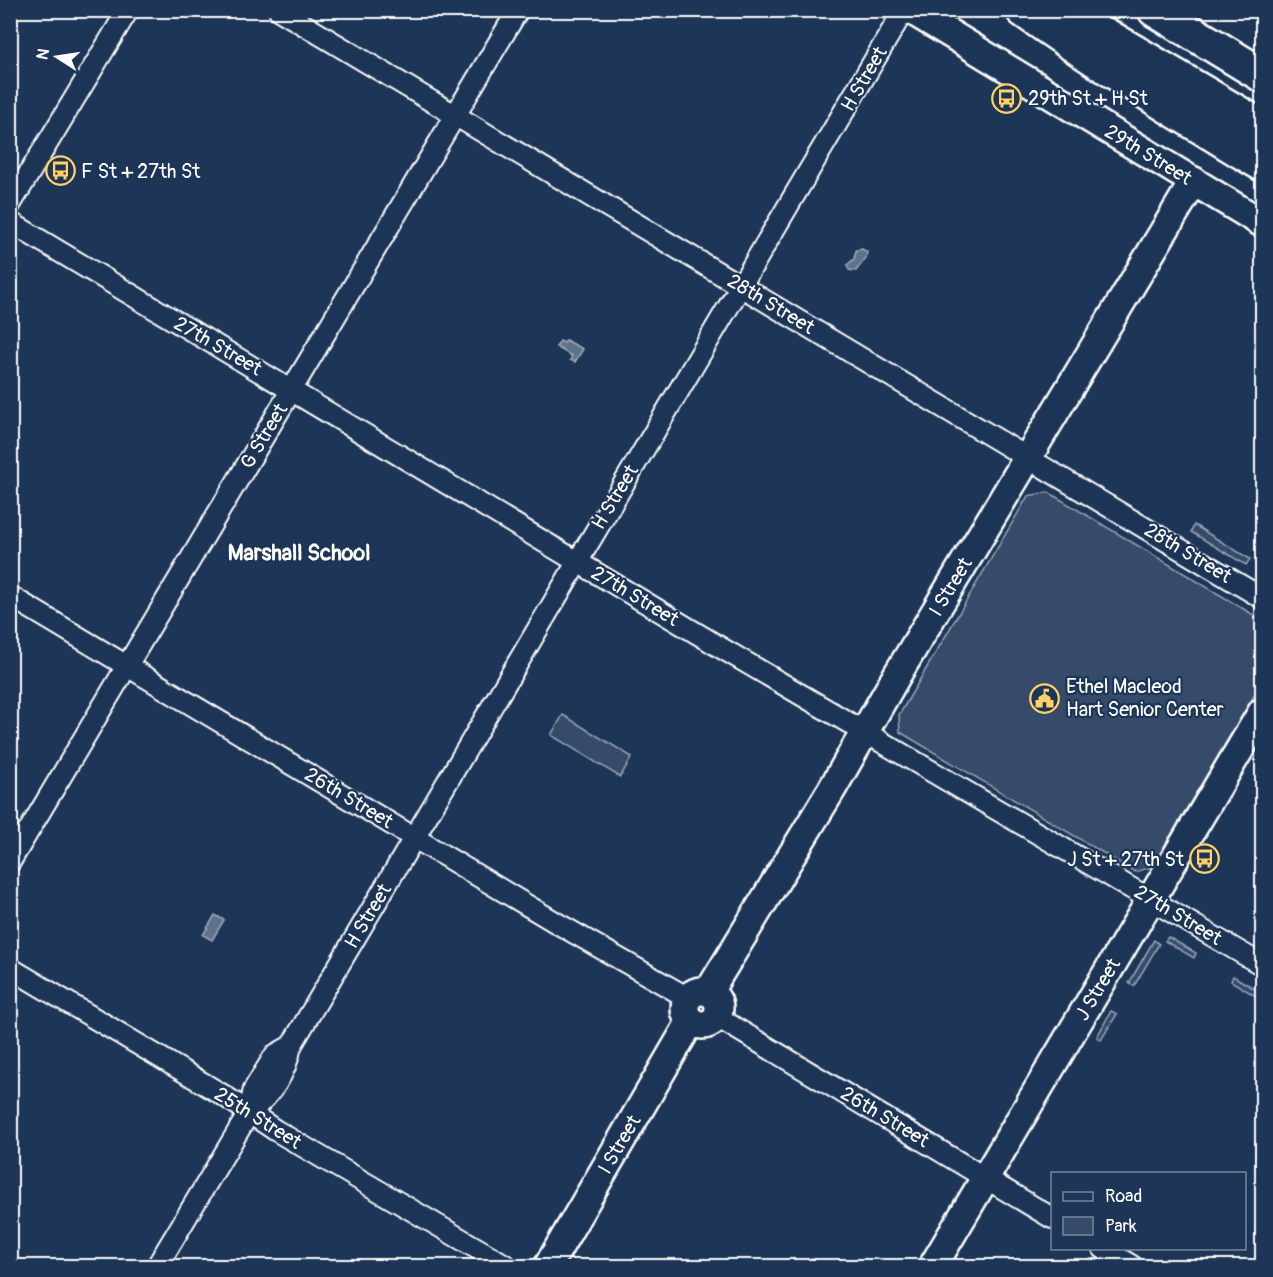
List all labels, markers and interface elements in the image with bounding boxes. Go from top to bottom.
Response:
north arrow [27,27,87,87]
street label: H Street [835,41,893,116]
text: N [32,47,54,61]
bus stop icon: 29th St + H St [991,82,1023,114]
place label: 29th St + H St [1028,86,1149,111]
street label: 29th Street [1100,118,1198,191]
bus stop icon: F St + 27th St [44,155,76,187]
place label: F St + 27th St [81,159,201,184]
street label: 28th Street [723,268,820,340]
street label: 27th Street [169,311,267,382]
street label: G Street [235,398,294,473]
street label: H Street [586,459,645,534]
street label: 28th Street [1140,517,1237,589]
district label: Marshall School [228,539,370,567]
street label: I Street [923,552,978,620]
street label: 27th Street [587,560,684,632]
place label: Ethel Macleod Hart Senior Center [1066,674,1224,722]
public building icon: Ethel Macleod Hart Senior Center [1029,682,1061,714]
street label: 26th Street [300,762,399,835]
bus stop icon: J St + 27th St [1189,843,1221,875]
place label: J St + 27th St [1067,847,1185,872]
street label: H Street [339,878,398,953]
street label: 27th Street [1130,879,1227,951]
street label: J Street [1069,953,1126,1025]
street label: 25th Street [210,1081,307,1155]
street label: 26th Street [836,1081,935,1154]
street label: I Street [592,1109,647,1178]
legend [1051,1172,1246,1250]
text: Road [1105,1185,1142,1208]
text: Park [1105,1215,1137,1238]

